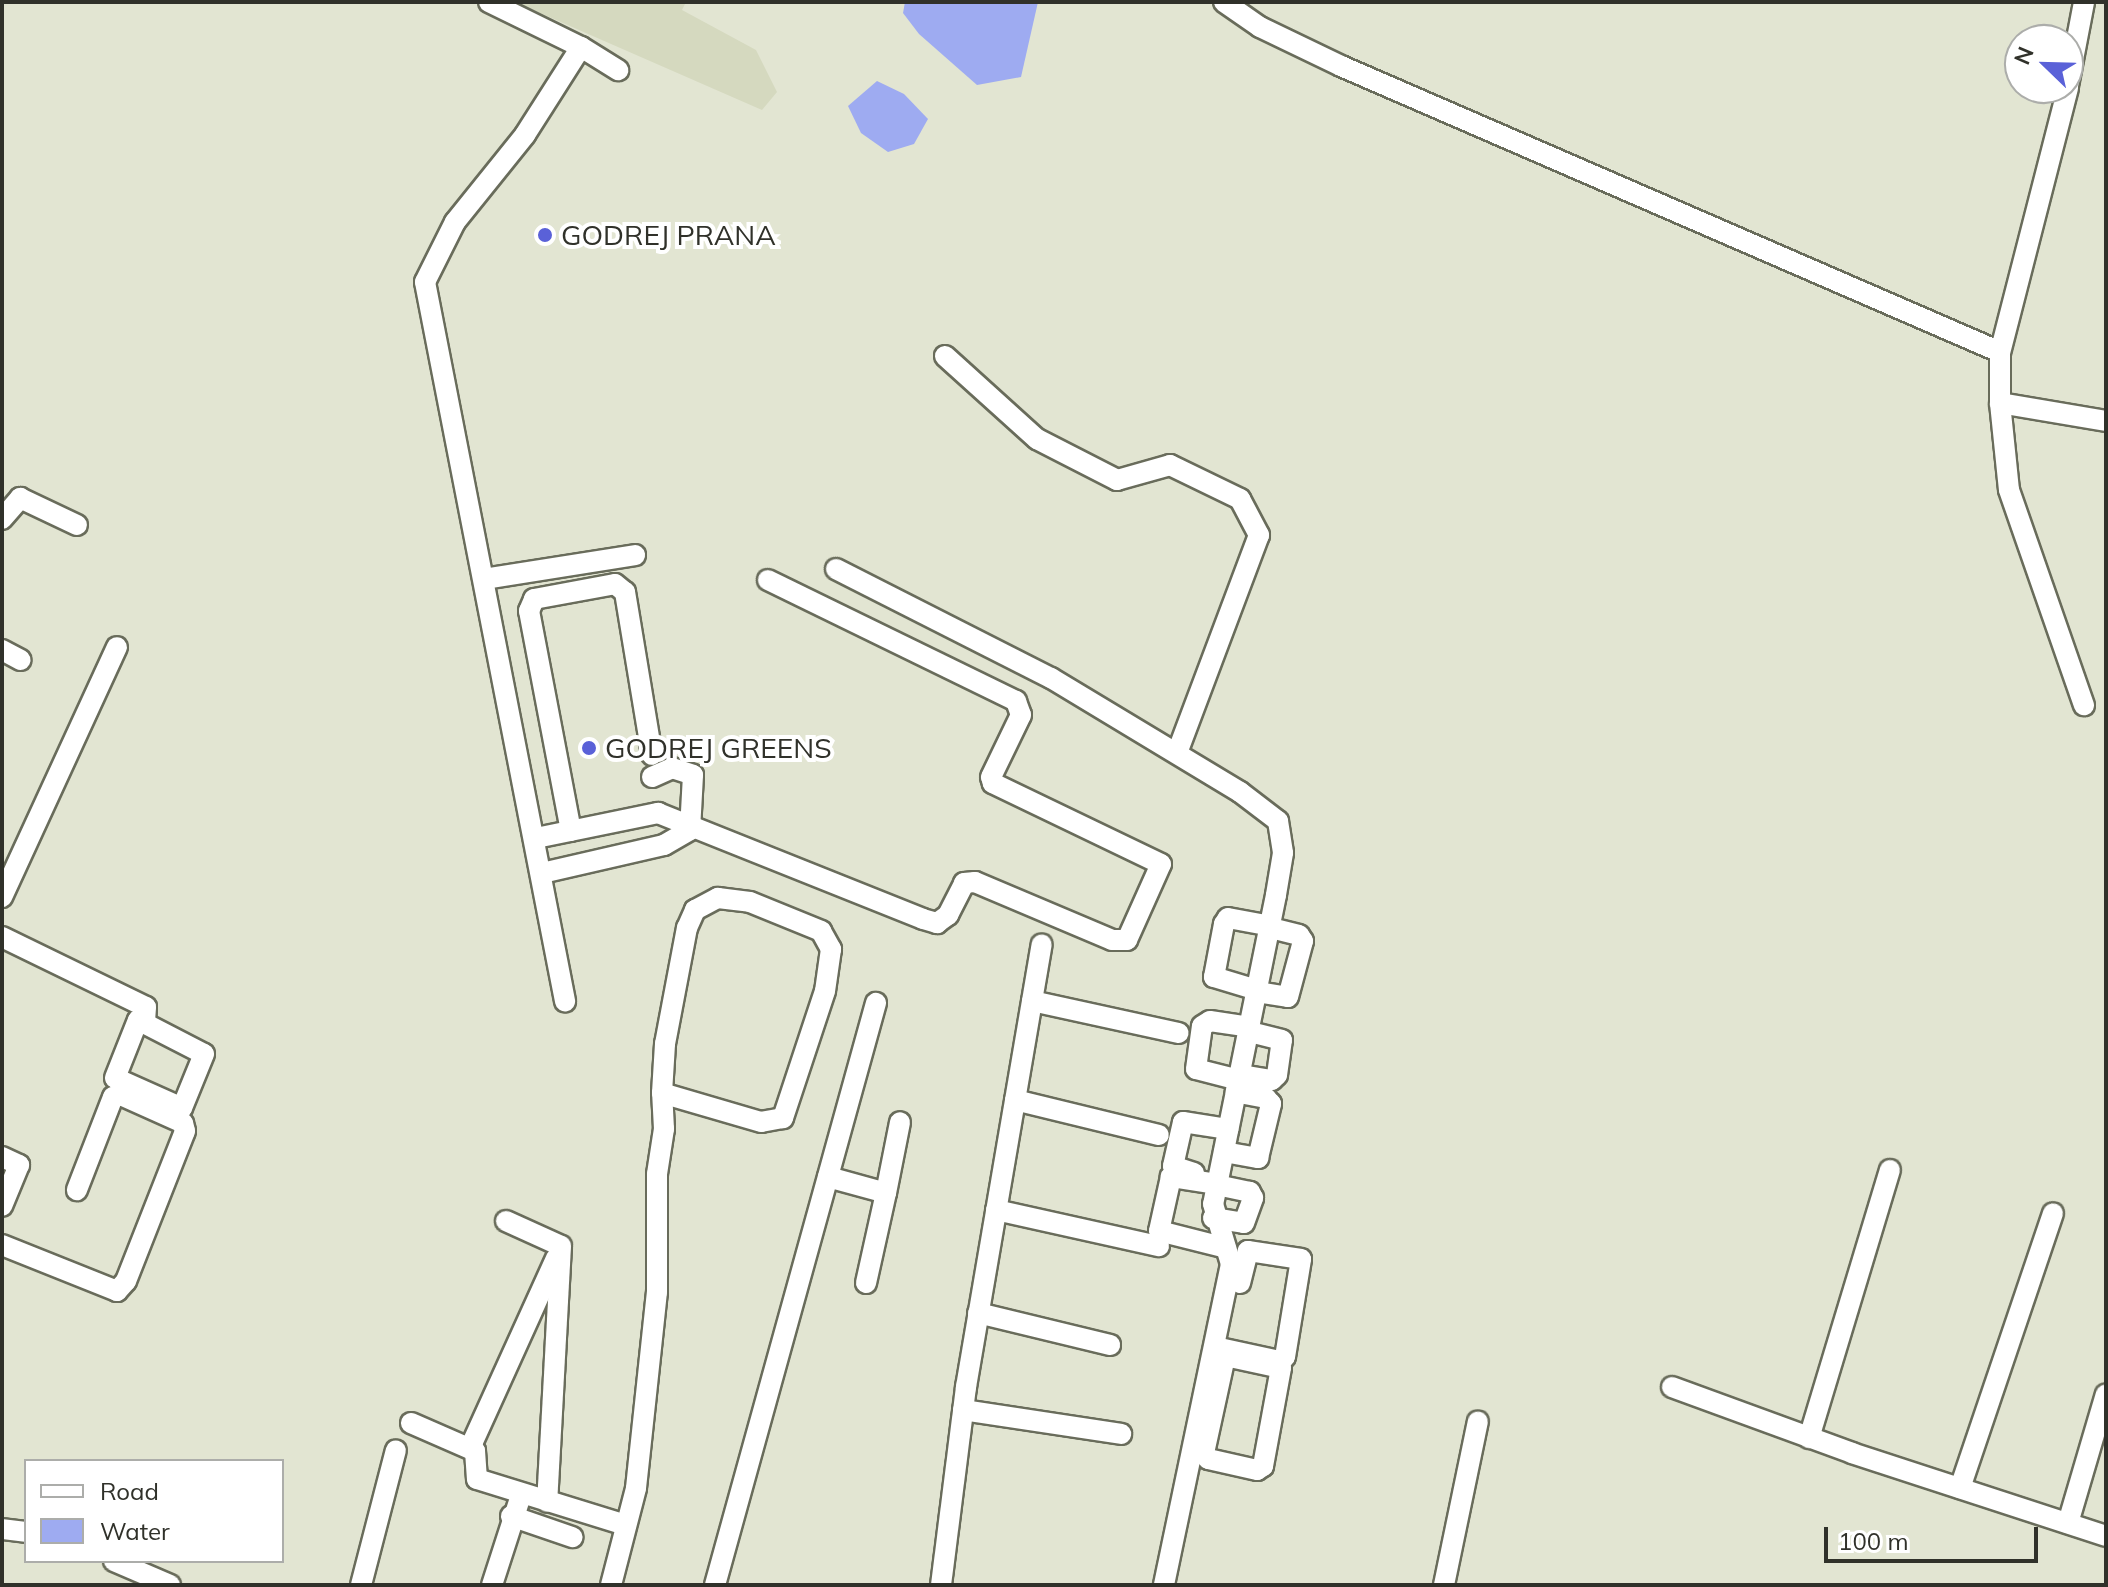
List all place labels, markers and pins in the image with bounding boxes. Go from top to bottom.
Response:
place label: GODREJ PRANA [561,218,776,252]
marker: GODREJ PRANA [536,226,554,244]
place label: GODREJ GREENS [605,731,832,765]
marker: GODREJ GREENS [580,739,598,757]

